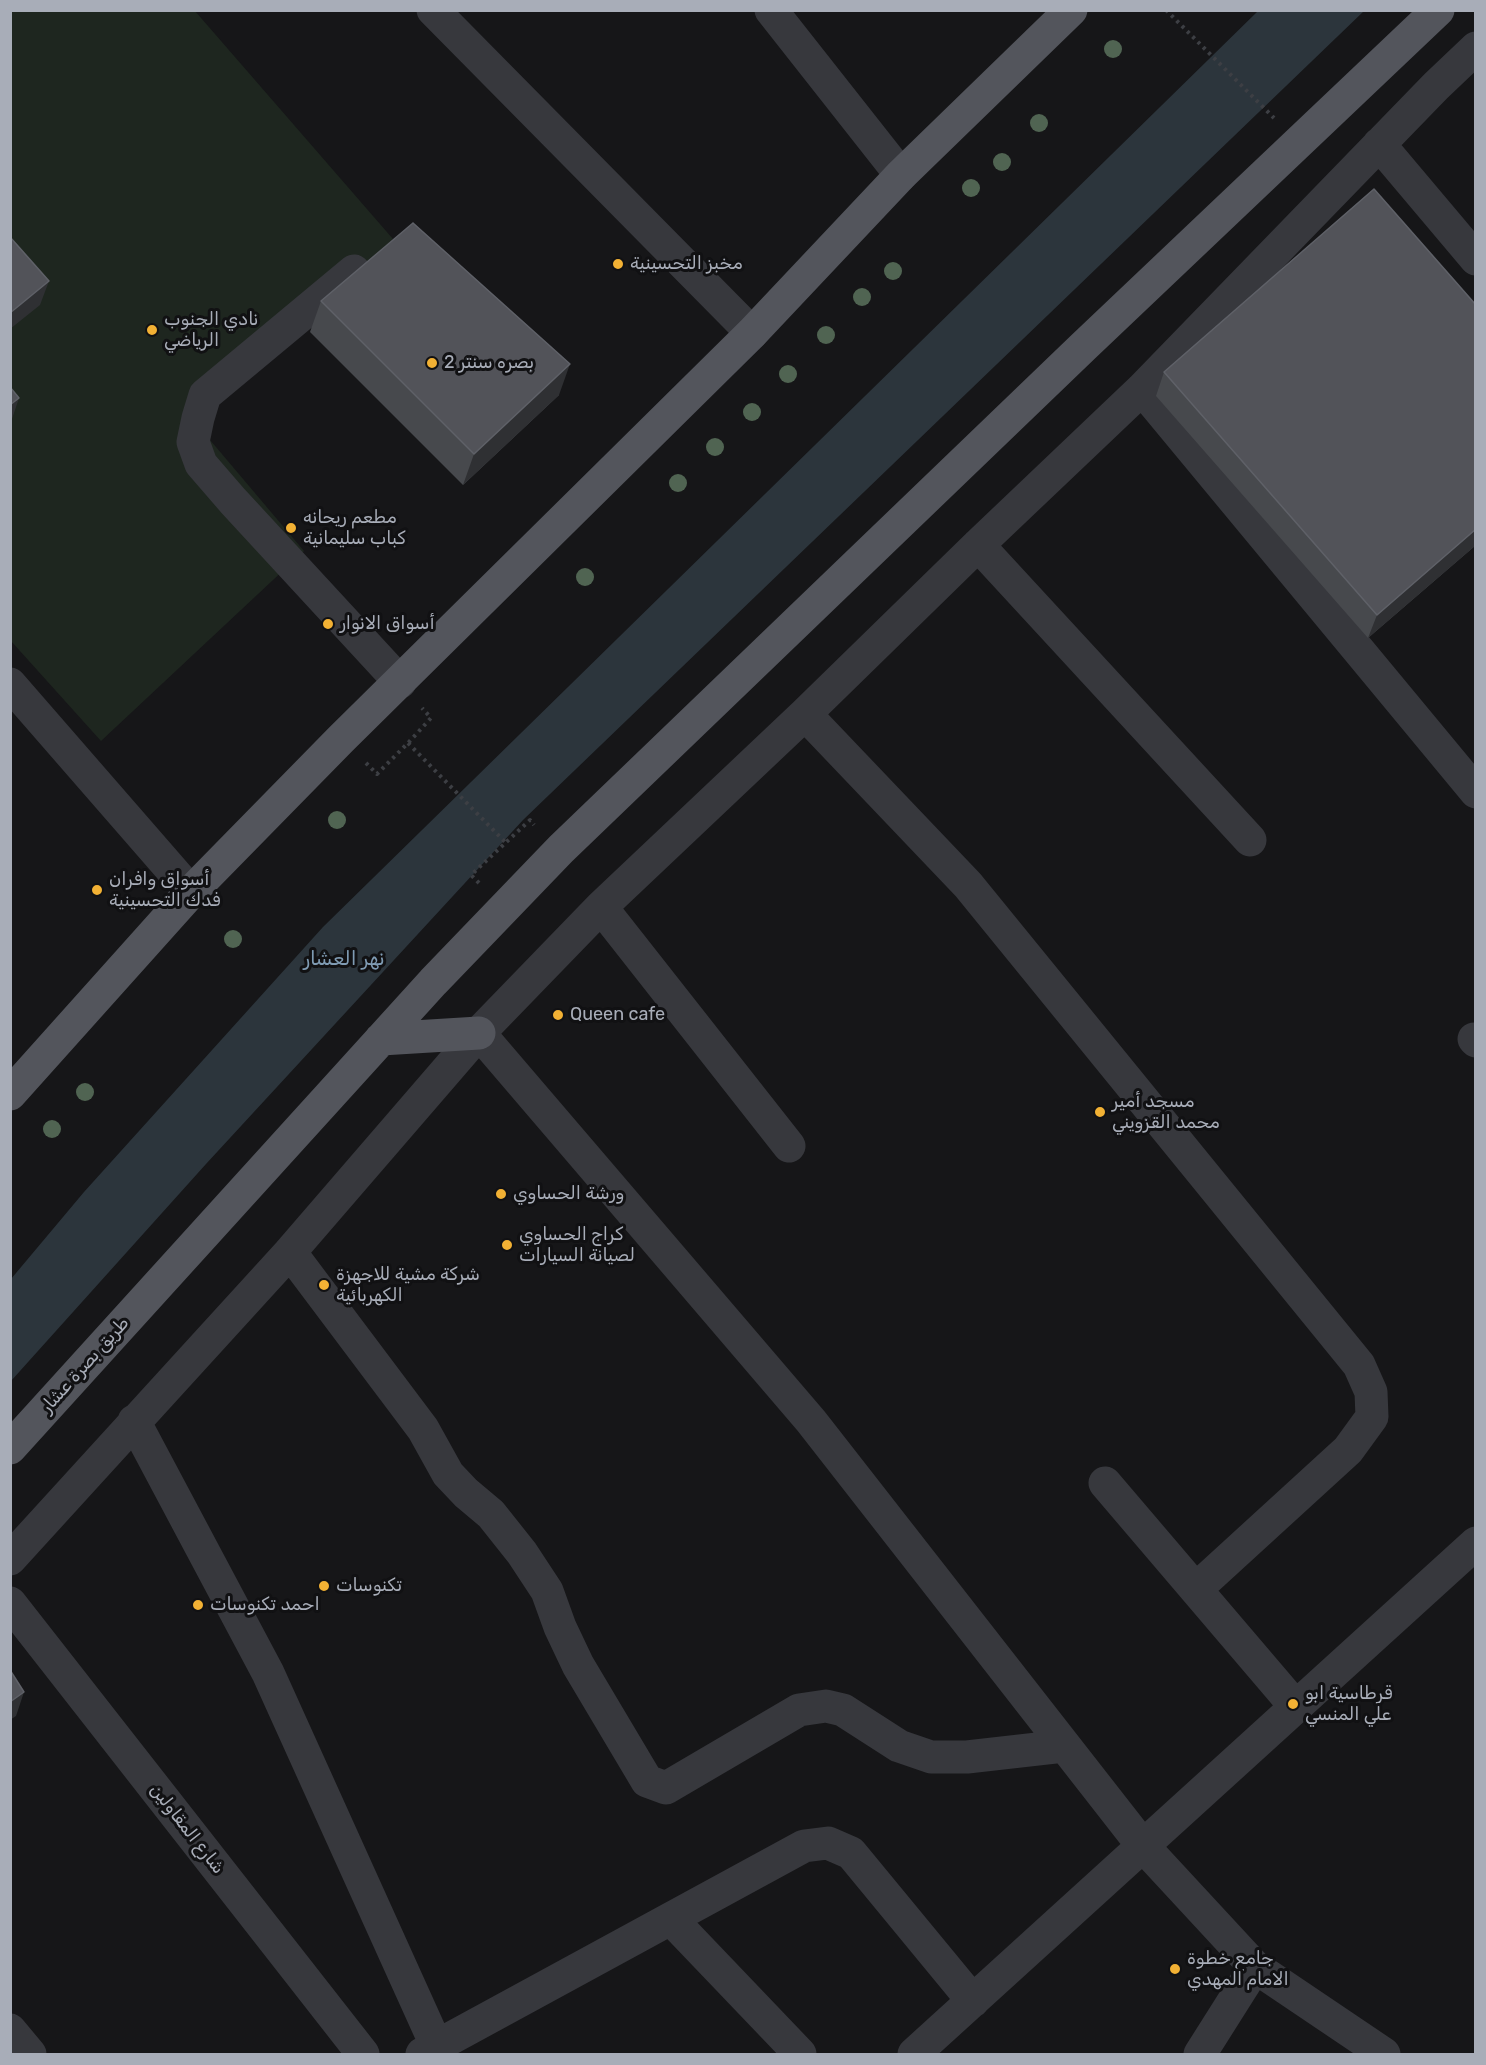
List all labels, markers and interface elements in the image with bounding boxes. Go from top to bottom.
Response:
place label: مخبز التحسينية [630,253,743,275]
marker: مخبز التحسينية [611,257,625,271]
place label: نادي الجنوب الرياضي [164,309,258,352]
marker: نادي الجنوب الرياضي [145,323,159,337]
place label: بصره سنتر 2 [444,352,534,374]
marker: بصره سنتر 2 [425,356,439,370]
place label: مطعم ريحانه كباب سليمانية [303,507,406,550]
marker: مطعم ريحانه كباب سليمانية [284,521,298,535]
place label: أسواق الانوار [340,613,435,635]
marker: أسواق الانوار [321,617,335,631]
place label: أسواق وافران فدك التحسينية [109,869,220,912]
marker: أسواق وافران فدك التحسينية [90,883,104,897]
water label: نهر العشار [303,947,385,971]
place label: Queen cafe [570,1004,665,1026]
marker: Queen cafe [551,1008,565,1022]
place label: مسجد أمير محمد القزويني [1112,1091,1220,1134]
marker: مسجد أمير محمد القزويني [1093,1105,1107,1119]
place label: ورشة الحساوي [513,1183,624,1205]
marker: ورشة الحساوي [494,1187,508,1201]
place label: كراج الحساوي لصيانة السيارات [519,1224,635,1266]
marker: كراج الحساوي لصيانة السيارات [500,1238,514,1252]
place label: شركة مشية للاجهزة الكهربائية [336,1264,480,1306]
marker: شركة مشية للاجهزة الكهربائية [317,1278,331,1292]
street label: طريق بصرة عشار [36,1313,134,1417]
place label: تكنوسات [336,1575,402,1597]
marker: تكنوسات [317,1579,331,1593]
place label: احمد تكنوسات [210,1594,320,1616]
marker: احمد تكنوسات [191,1598,205,1612]
place label: قرطاسية ابو علي المنسي [1305,1683,1392,1726]
marker: قرطاسية ابو علي المنسي [1286,1697,1300,1711]
street label: شارع المقاولين [145,1780,229,1878]
place label: جامع خطوة الامام المهدي [1187,1948,1289,1990]
marker: جامع خطوة الامام المهدي [1168,1962,1182,1976]

